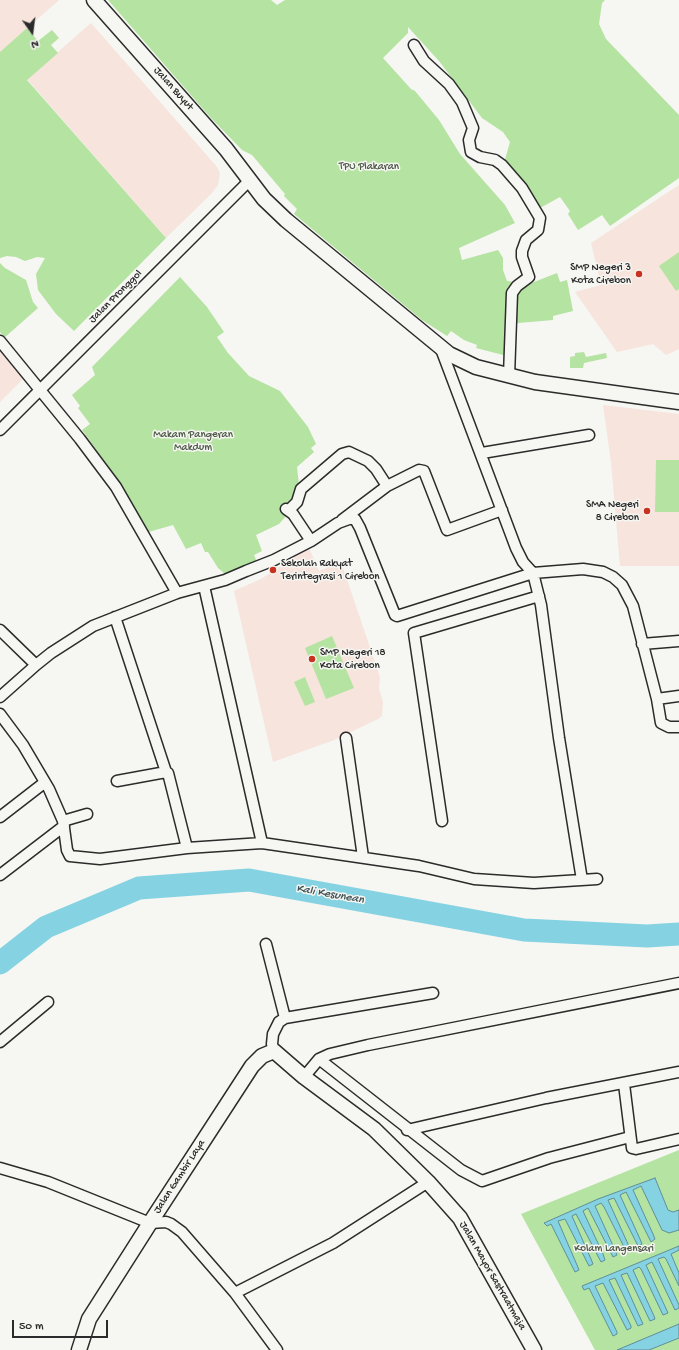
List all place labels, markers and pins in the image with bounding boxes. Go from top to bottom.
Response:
place label: SMP Negeri 3 Kota Cirebon [570,261,631,287]
marker: SMP Negeri 3 Kota Cirebon [634,269,644,279]
place label: SMA Negeri 8 Cirebon [586,498,639,524]
marker: SMA Negeri 8 Cirebon [642,506,652,516]
place label: Sekolah Rakyat Terintegrasi 1 Cirebon [281,557,380,583]
marker: Sekolah Rakyat Terintegrasi 1 Cirebon [268,565,278,575]
place label: SMP Negeri 18 Kota Cirebon [320,646,386,672]
marker: SMP Negeri 18 Kota Cirebon [307,654,317,664]

